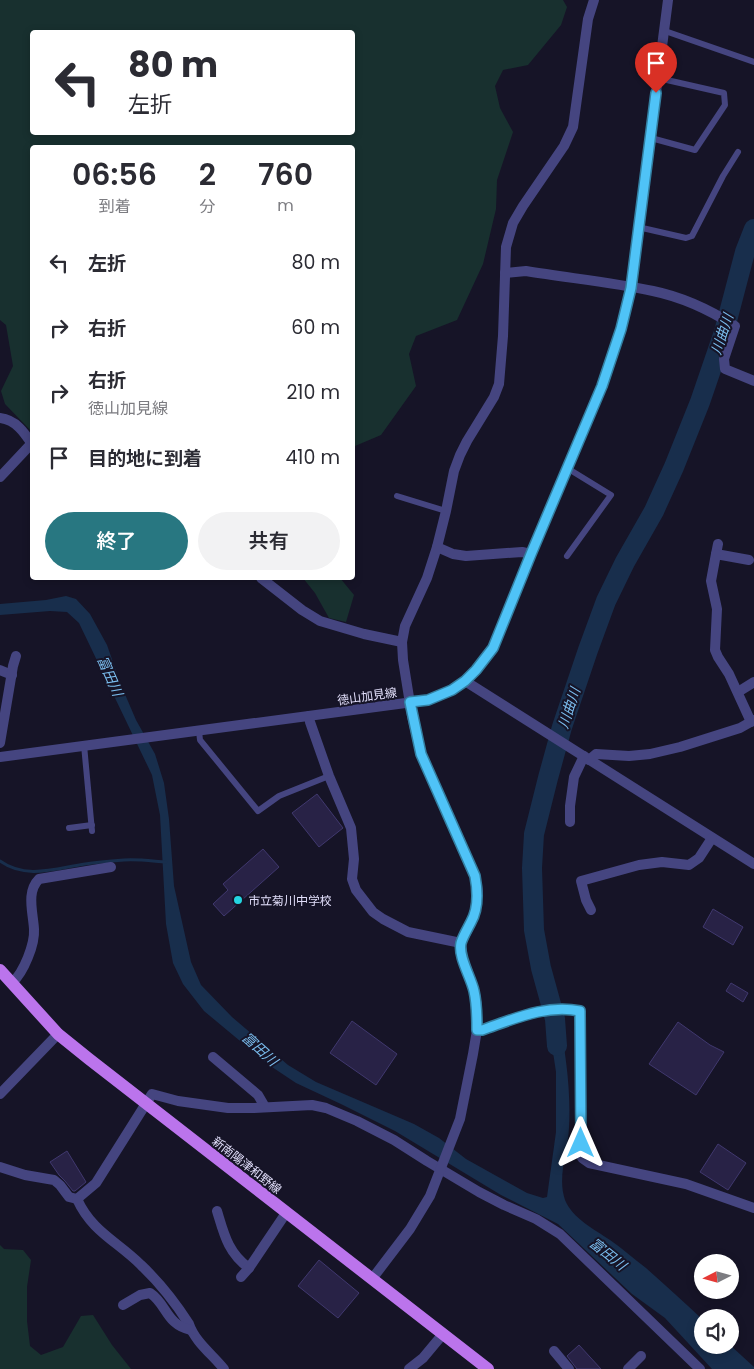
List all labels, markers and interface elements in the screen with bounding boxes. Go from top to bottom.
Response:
text: 80 m [128,40,218,89]
pin [635,42,677,93]
icon: arrive [642,49,670,77]
icon: left [45,50,110,115]
text: 左折 [128,89,172,120]
text: 06:56 [72,153,157,196]
text: 2 [199,153,216,196]
text: 760 [258,153,313,196]
text: m [277,194,294,217]
text: 到着 [98,195,130,218]
text: 分 [199,195,215,218]
icon: left [45,249,73,277]
text: 80 m [291,249,340,276]
text: 左折 [88,250,126,277]
water label: 川曲川 [706,309,739,357]
icon: right [45,314,73,342]
text: 60 m [291,314,340,341]
text: 右折 [88,315,126,342]
text: 右折 [88,367,126,394]
icon: right [45,379,73,407]
text: 210 m [286,379,340,406]
text: 徳山加見線 [88,397,168,420]
icon: arrive [45,444,73,472]
text: 410 m [285,444,340,471]
text: 目的地に到着 [88,445,202,472]
button: 終了 [45,512,188,570]
button: 共有 [198,512,340,570]
water label: 富田川 [92,653,128,701]
street label: 徳山加見線 [336,683,398,709]
water label: 川曲川 [553,683,586,731]
place label: 市立菊川中学校 [248,892,332,909]
marker: 市立菊川中学校 [232,894,244,906]
water label: 富田川 [238,1028,284,1072]
position arrow [554,1116,606,1168]
street label: 新南陽津和野線 [209,1132,285,1198]
water label: 富田川 [585,1233,632,1276]
north arrow [694,1254,739,1299]
map controls [694,1254,739,1354]
button: sound [694,1309,739,1354]

